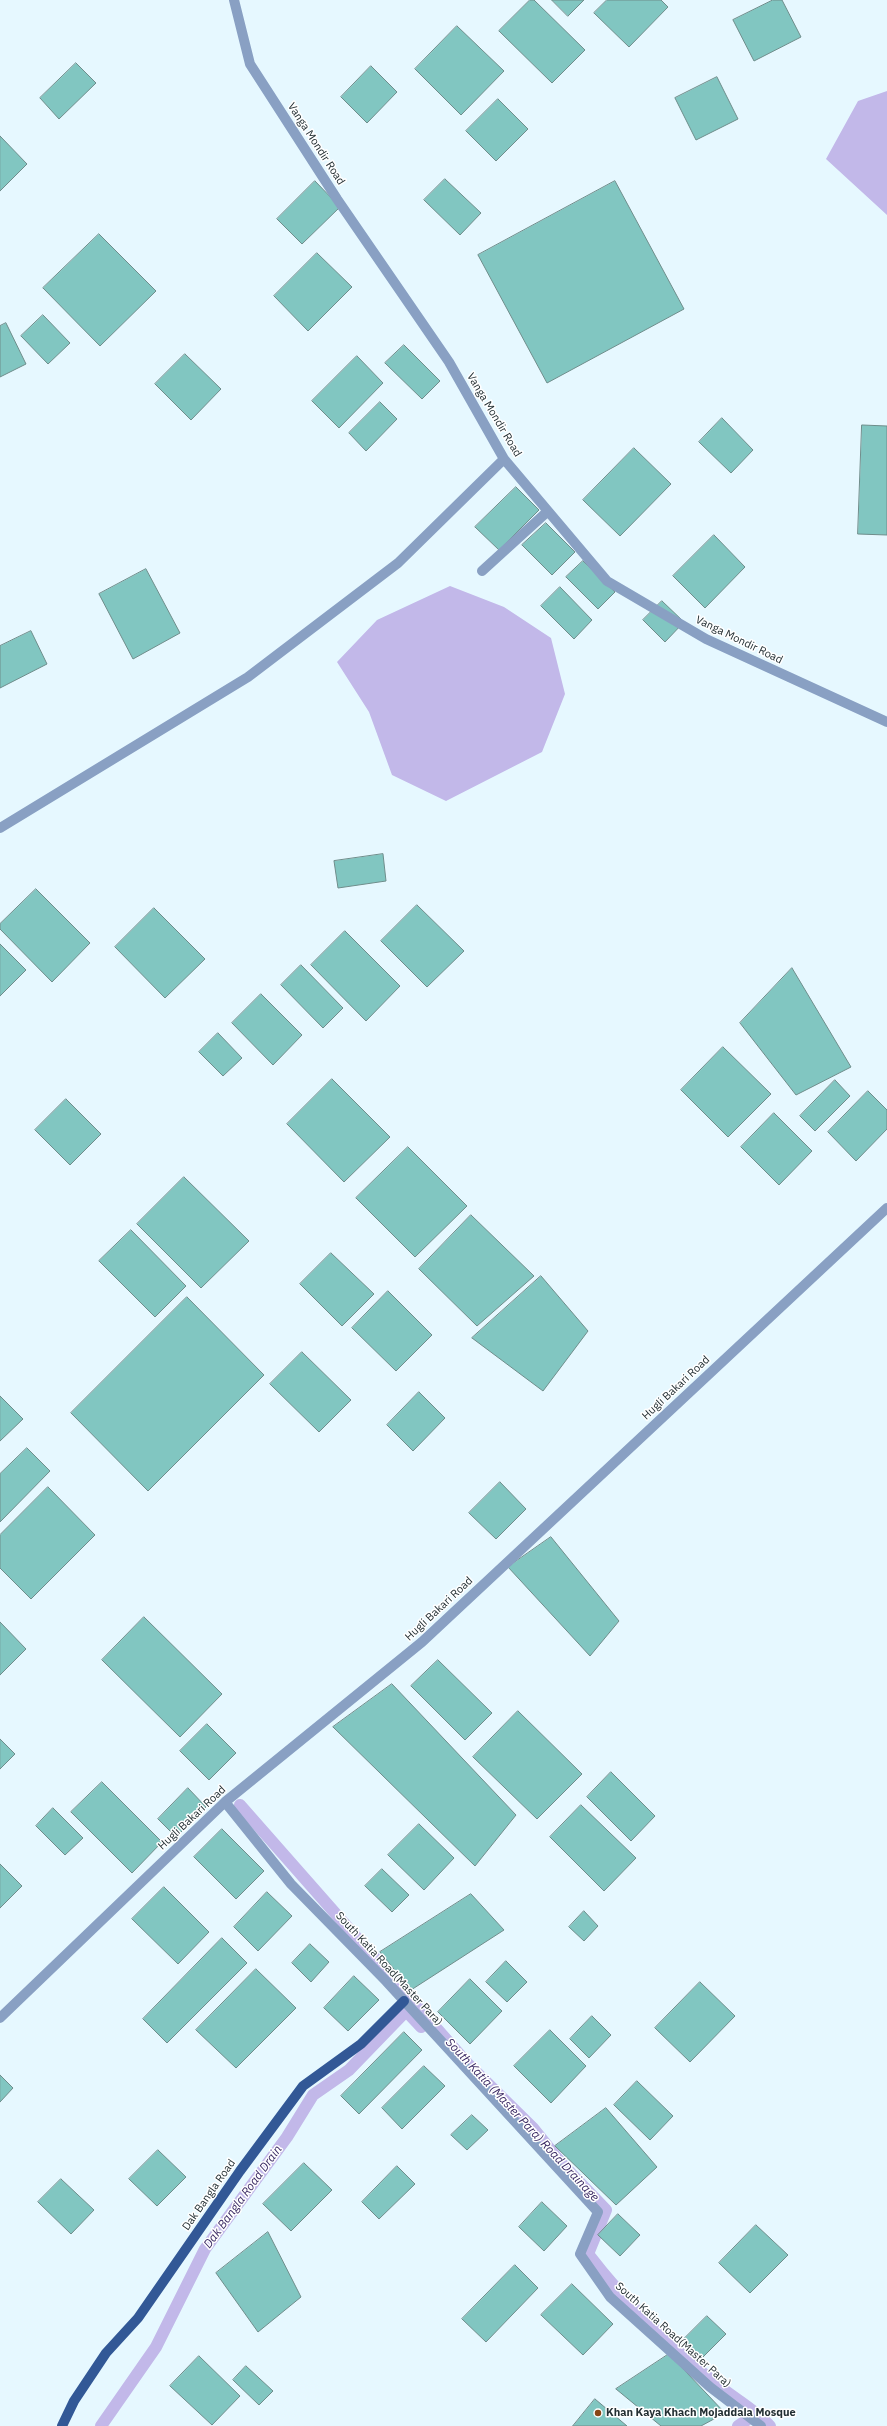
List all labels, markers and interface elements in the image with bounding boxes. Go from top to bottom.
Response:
street label: Vanga Mondir Road [285,101,347,187]
street label: Vanga Mondir Road [464,371,524,459]
street label: Vanga Mondir Road [693,613,785,667]
street label: Hugli Bakari Road [639,1353,713,1423]
street label: Hugli Bakari Road [402,1574,476,1644]
street label: Hugli Bakari Road [155,1783,229,1853]
street label: South Katia Road(Master Para) [333,1909,445,2029]
water label: South Katia (Master Para) Road Drainage [442,2035,602,2205]
water label: Dak Bangla Road Drain [201,2143,285,2251]
street label: Dak Bangla Road [180,2157,238,2233]
street label: South Katia Road(Master Para) [613,2280,733,2390]
place label: Khan Kaya Khach Mojaddaia Mosque [606,2406,796,2420]
marker: Khan Kaya Khach Mojaddaia Mosque [593,2408,603,2418]

